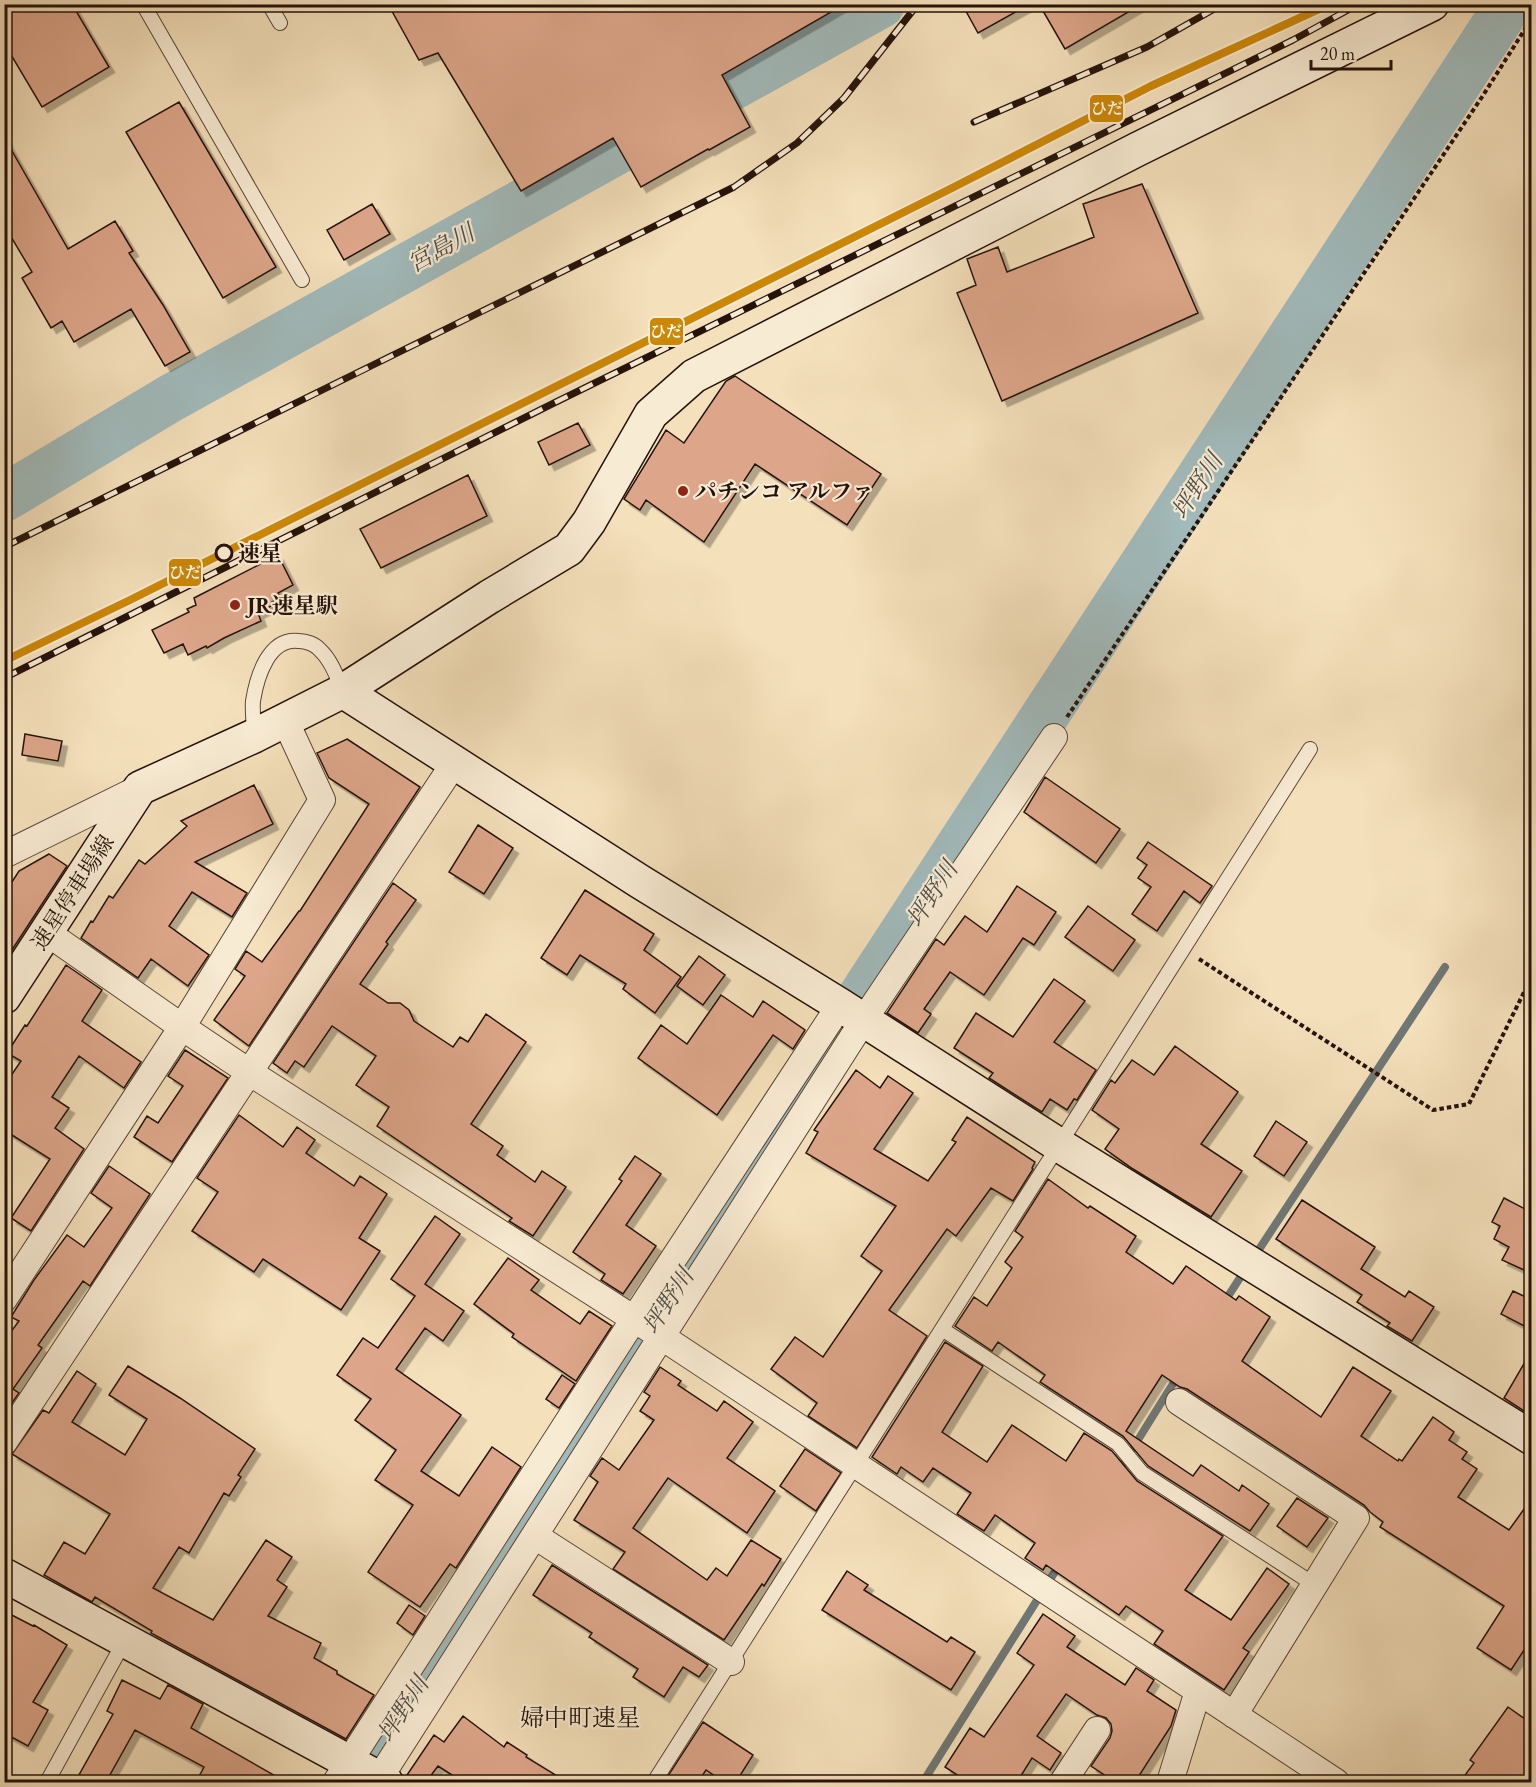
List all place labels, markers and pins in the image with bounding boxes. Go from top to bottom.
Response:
place label: パチンコ アルファ [695,477,874,506]
marker: パチンコ アルファ [676,484,690,498]
place label: 速星 [238,539,282,568]
marker: 速星 [215,544,233,562]
place label: JR速星駅 [245,591,338,620]
marker: JR速星駅 [228,598,242,612]

